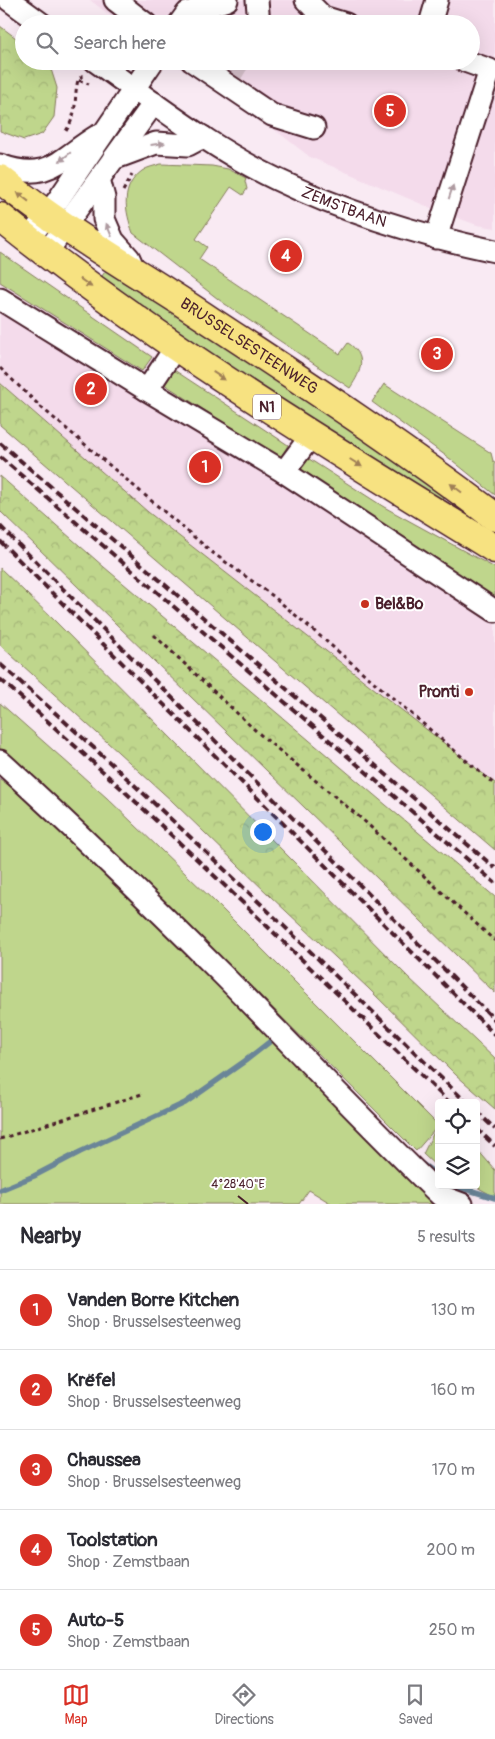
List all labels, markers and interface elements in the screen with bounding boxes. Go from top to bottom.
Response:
search box [15,15,480,70]
icon: search [33,29,61,57]
text: Search here [73,31,166,55]
pin: 5 [374,92,406,130]
one-way arrow [151,140,167,148]
one-way arrow [59,152,72,163]
street label: ZEMSTBAAN [298,182,389,232]
one-way arrow [447,184,455,199]
one-way arrow [17,192,30,203]
one-way arrow [105,223,113,237]
pin: 4 [270,237,302,275]
one-way arrow [79,278,93,288]
street label: BRUSSELSESTEENWEG [176,293,322,399]
pin: 3 [421,335,453,373]
pin: 2 [75,370,107,408]
one-way arrow [212,371,225,381]
road number: N1 [253,394,281,420]
pin: 1 [189,448,221,486]
one-way arrow [349,459,362,468]
one-way arrow [450,482,463,493]
place label: Bel&Bo [375,594,424,614]
marker: Bel&Bo [359,598,371,610]
place label: Pronti [418,682,459,702]
marker: Pronti [463,686,475,698]
your location [250,819,276,845]
map controls [435,1099,480,1189]
button: locate [435,1099,480,1144]
button: layers [435,1144,480,1189]
text: 4°28'40"E [211,1177,265,1192]
text: Nearby [20,1223,81,1250]
text: 5 results [417,1227,475,1247]
text: Vanden Borre Kitchen [67,1288,239,1312]
text: 1 [33,1300,39,1320]
text: 130 m [431,1300,475,1320]
text: Shop · Brusselsesteenweg [67,1312,241,1332]
text: Krëfel [67,1368,116,1392]
text: 2 [32,1380,40,1400]
text: 160 m [431,1380,475,1400]
text: Shop · Brusselsesteenweg [67,1392,241,1412]
text: Chaussea [67,1448,141,1472]
text: 3 [32,1460,40,1480]
text: 170 m [432,1460,475,1480]
text: Shop · Brusselsesteenweg [67,1472,241,1492]
text: Toolstation [67,1528,158,1552]
text: 4 [31,1540,41,1560]
text: 200 m [427,1540,475,1560]
text: Shop · Zemstbaan [67,1552,190,1572]
text: Auto-5 [67,1608,124,1632]
text: 5 [32,1620,40,1640]
text: 250 m [429,1620,475,1640]
text: Shop · Zemstbaan [67,1632,190,1652]
tab: Map [62,1681,90,1728]
tab: Directions [214,1681,274,1728]
tab: Saved [398,1681,433,1728]

